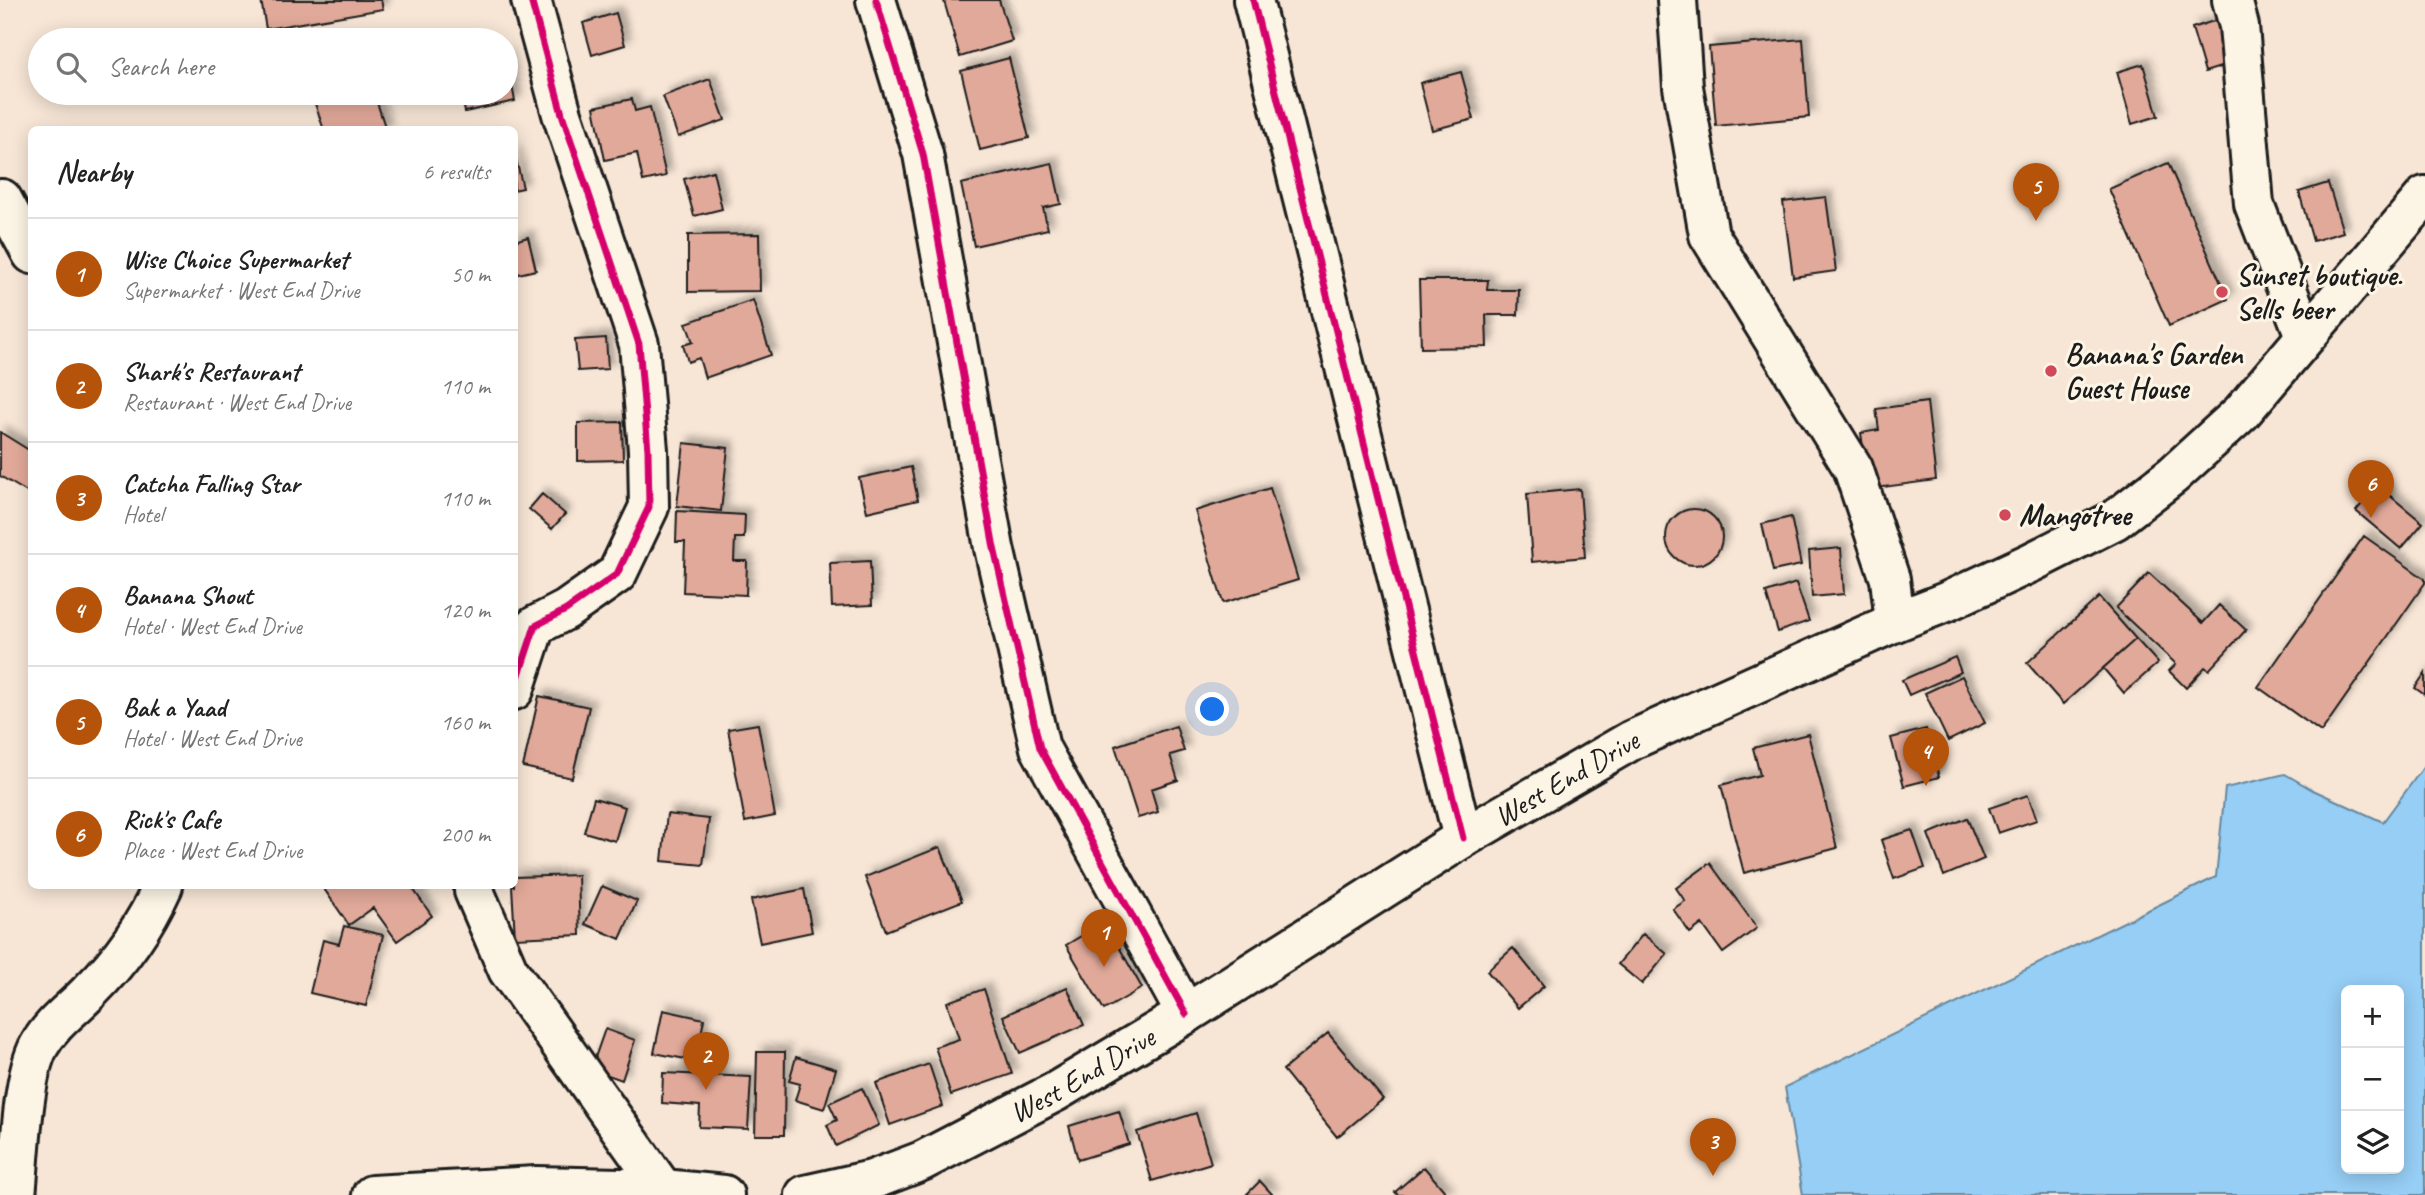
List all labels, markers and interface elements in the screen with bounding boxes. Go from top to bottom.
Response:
search box [28,28,518,105]
icon: search [52,48,90,86]
text: Search here [108,50,214,83]
text: Nearby [56,153,132,191]
text: 6 results [423,157,490,186]
pin: 5 [2013,163,2059,221]
text: Wise Choice Supermarket [123,243,348,276]
place label: Sunset boutique. Sells beer [2236,256,2403,328]
text: 1 [74,260,84,289]
text: 50 m [451,260,490,289]
text: Supermarket · West End Drive [123,276,360,305]
marker: Sunset boutique. Sells beer [2214,284,2230,300]
place label: Banana's Garden Guest House [2065,335,2244,407]
text: Shark's Restaurant [123,355,300,388]
marker: Banana's Garden Guest House [2043,363,2059,379]
text: 2 [74,372,84,401]
text: 110 m [441,372,490,401]
text: Restaurant · West End Drive [123,388,351,417]
pin: 6 [2348,460,2394,518]
text: Catcha Falling Star [123,467,300,500]
text: 3 [74,484,84,513]
text: 110 m [441,484,490,513]
place label: Mangotree [2019,496,2134,534]
text: Hotel [123,500,163,529]
marker: Mangotree [1997,507,2013,523]
text: Banana Shout [123,579,252,612]
text: 4 [74,596,84,625]
text: 120 m [441,596,490,625]
text: Hotel · West End Drive [123,612,302,641]
text: Bak a Yaad [123,691,226,724]
your location [1195,692,1229,726]
text: 5 [74,708,84,737]
text: 160 m [441,708,490,737]
street label: West End Drive [1487,720,1647,835]
text: Hotel · West End Drive [123,724,302,753]
pin: 4 [1903,728,1949,786]
text: Rick's Cafe [123,803,220,836]
text: 6 [74,820,84,849]
text: 200 m [441,820,490,849]
text: Place · West End Drive [123,836,302,865]
pin: 1 [1081,909,1127,967]
map controls [2341,985,2404,1174]
button: + [2341,985,2404,1048]
street label: West End Drive [1003,1017,1163,1131]
pin: 2 [683,1032,729,1090]
button: − [2341,1048,2404,1111]
button: layers [2341,1111,2404,1174]
pin: 3 [1690,1118,1736,1176]

